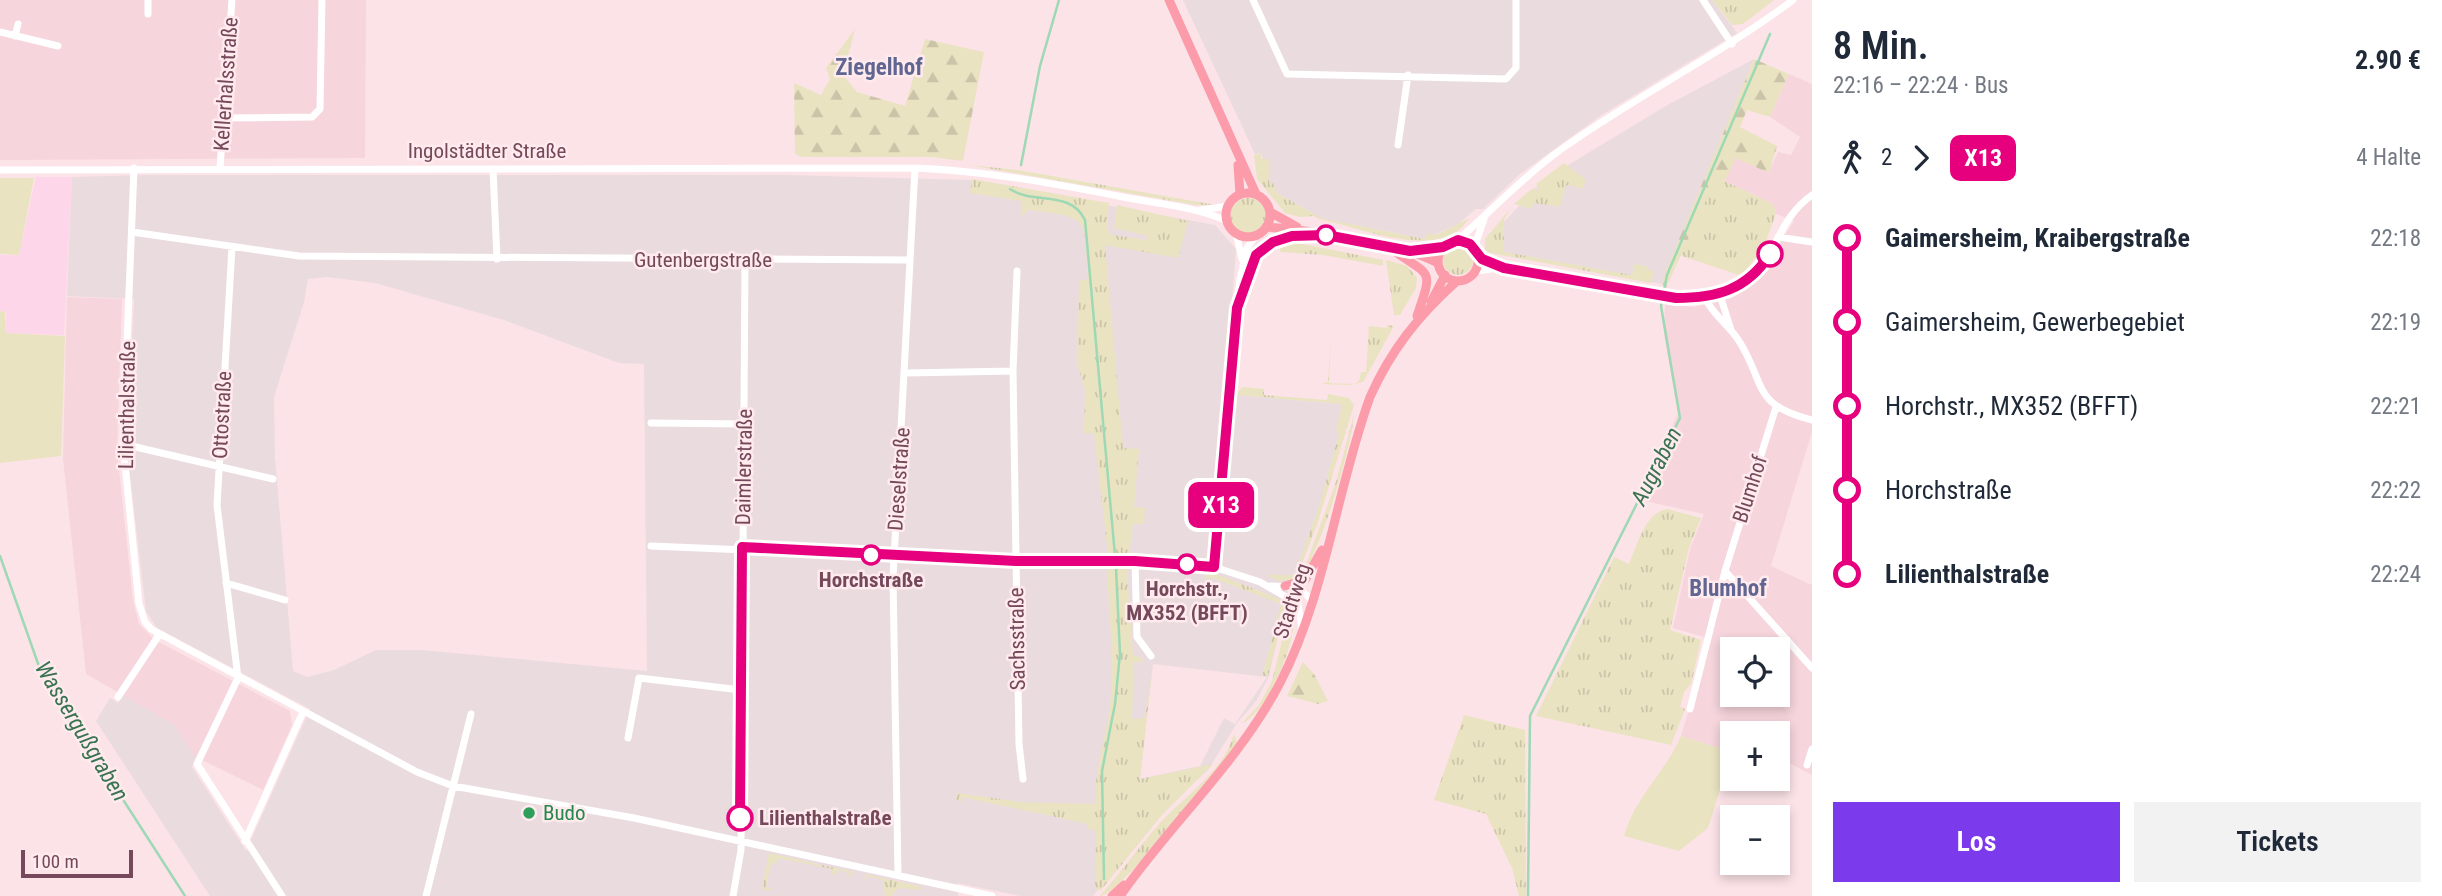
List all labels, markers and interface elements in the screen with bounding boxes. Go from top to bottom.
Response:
street label: Kellerhalsstraße [209,16,243,152]
text: 8 Min. [1833,24,1928,68]
text: 2.90 € [2355,45,2421,75]
district label: Ziegelhof [835,54,923,81]
text: 22:16 – 22:24 · Bus [1833,72,2009,99]
street label: Ingolstädter Straße [408,139,566,163]
icon: walk [1833,139,1871,177]
icon: forward [1902,139,1940,177]
text: 2 [1881,144,1892,171]
text: X13 [1964,144,2002,172]
text: 4 Halte [2356,144,2421,171]
text: Gaimersheim, Kraibergstraße [1885,223,2190,253]
unlabelled marker [1316,225,1336,245]
text: 22:18 [2370,225,2421,252]
unlabelled marker [1757,241,1783,267]
street label: Gutenbergstraße [634,248,772,272]
text: Gaimersheim, Gewerbegebiet [1885,307,2185,337]
text: 22:19 [2370,309,2421,336]
street label: Lilienthalstraße [114,340,140,469]
street label: Ottostraße [208,370,236,460]
text: Horchstr., MX352 (BFFT) [1885,391,2138,421]
text: 22:21 [2370,393,2421,420]
street label: Daimlerstraße [731,408,757,525]
water label: Augraben [1625,423,1688,511]
street label: Dieselstraße [883,426,915,531]
street label: Blumhof [1728,452,1772,526]
text: Horchstraße [1885,475,2012,505]
text: 22:22 [2370,477,2421,504]
line badge: X13 [1181,482,1261,528]
text: X13 [1202,491,1240,519]
marker: Horchstraße [861,545,881,565]
marker: Horchstr., MX352 (BFFT) [1177,554,1197,574]
text: Lilienthalstraße [1885,559,2049,589]
street label: Stadtweg [1269,560,1315,642]
text: 22:24 [2370,561,2421,588]
place label: Horchstraße [819,568,923,592]
district label: Blumhof [1689,575,1767,602]
place label: Horchstr., MX352 (BFFT) [1126,577,1248,625]
street label: Sachsstraße [1004,587,1030,691]
map controls [1720,637,1790,875]
button: locate [1720,637,1790,707]
water label: Wassergußgraben [29,656,134,806]
button: + [1720,721,1790,791]
place label: Budo [543,801,586,825]
button: Los [1833,802,2120,882]
button: Tickets [2134,802,2421,882]
marker: Budo [521,805,537,821]
marker: Lilienthalstraße [727,805,753,831]
button: − [1720,805,1790,875]
place label: Lilienthalstraße [759,806,892,830]
scale bar [21,847,133,879]
text: 100 m [32,850,79,873]

